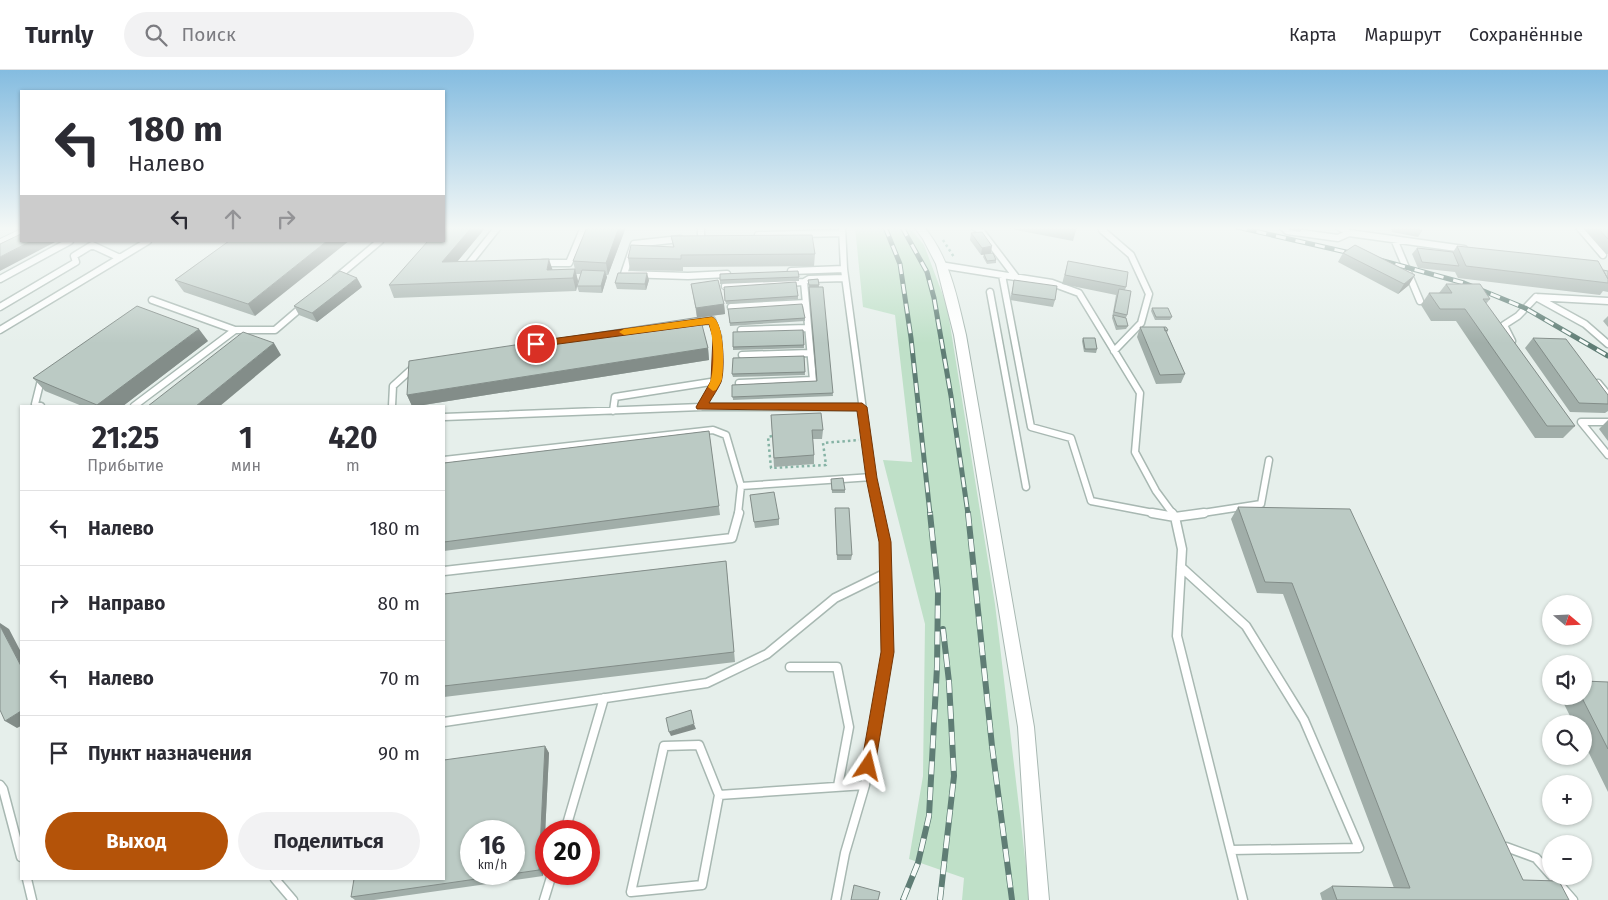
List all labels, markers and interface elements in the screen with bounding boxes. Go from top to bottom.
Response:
search box [124,12,474,57]
text: Turnly [25,21,94,49]
icon: search [142,21,170,49]
text: Поиск [182,23,236,46]
text: Карта [1289,24,1337,46]
text: Маршрут [1365,24,1441,46]
text: Сохранённые [1469,24,1583,46]
text: 180 m [128,108,223,150]
icon: left [45,110,110,175]
text: Налево [128,150,205,177]
icon: left [166,205,194,233]
icon: ahead [219,205,247,233]
icon: right [272,205,300,233]
pin [515,323,557,365]
icon: arrive [522,330,550,358]
text: 21:25 [92,420,159,456]
text: 1 [239,420,253,456]
text: 420 [328,420,378,456]
text: Прибытие [87,456,164,475]
text: мин [231,456,261,475]
text: m [346,456,360,475]
icon: left [45,514,73,542]
text: Налево [88,517,154,540]
text: 180 m [369,517,420,540]
icon: right [45,589,73,617]
text: Направо [88,592,165,615]
text: 80 m [378,592,420,615]
north arrow [1542,595,1592,645]
map controls [1542,595,1592,885]
button: sound [1542,655,1592,705]
icon: left [45,664,73,692]
text: Налево [88,667,154,690]
text: 70 m [380,667,420,690]
button: search [1542,715,1592,765]
icon: arrive [45,739,73,767]
position arrow [841,739,893,791]
text: Пункт назначения [88,742,252,765]
text: 90 m [378,742,420,765]
button: + [1542,775,1592,825]
button: Выход [45,812,228,870]
button: Поделиться [238,812,420,870]
speed limit sign: 20 [535,820,600,885]
text: 16 [480,831,505,861]
button: − [1542,835,1592,885]
text: km/h [478,858,507,872]

